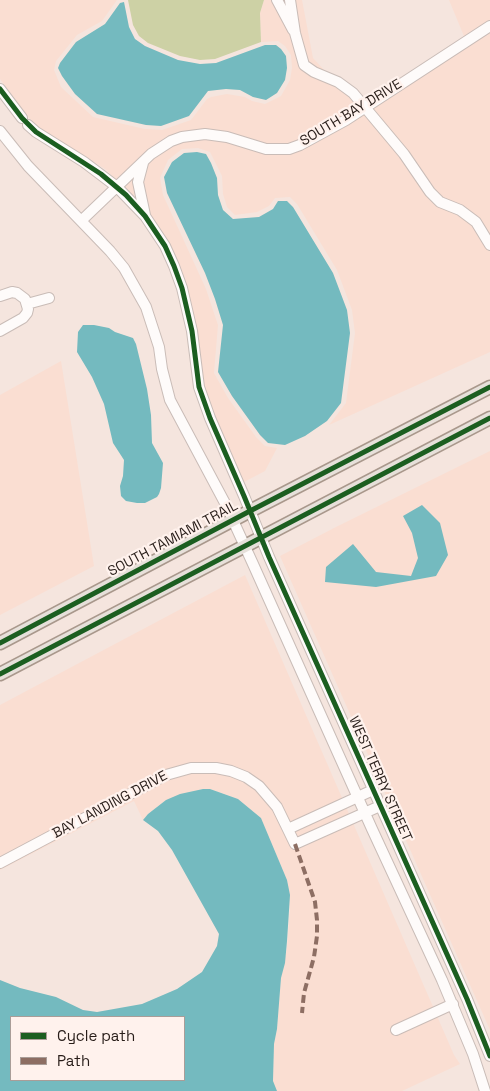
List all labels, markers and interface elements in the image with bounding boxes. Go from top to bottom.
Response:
street label: SOUTH BAY DRIVE [297,76,405,150]
street label: SOUTH TAMIAMI TRAIL [105,498,241,580]
street label: WEST TERRY STREET [345,714,415,844]
street label: BAY LANDING DRIVE [50,768,170,842]
legend [10,1016,185,1081]
text: Cycle path [57,1026,135,1045]
text: Path [57,1051,90,1070]

